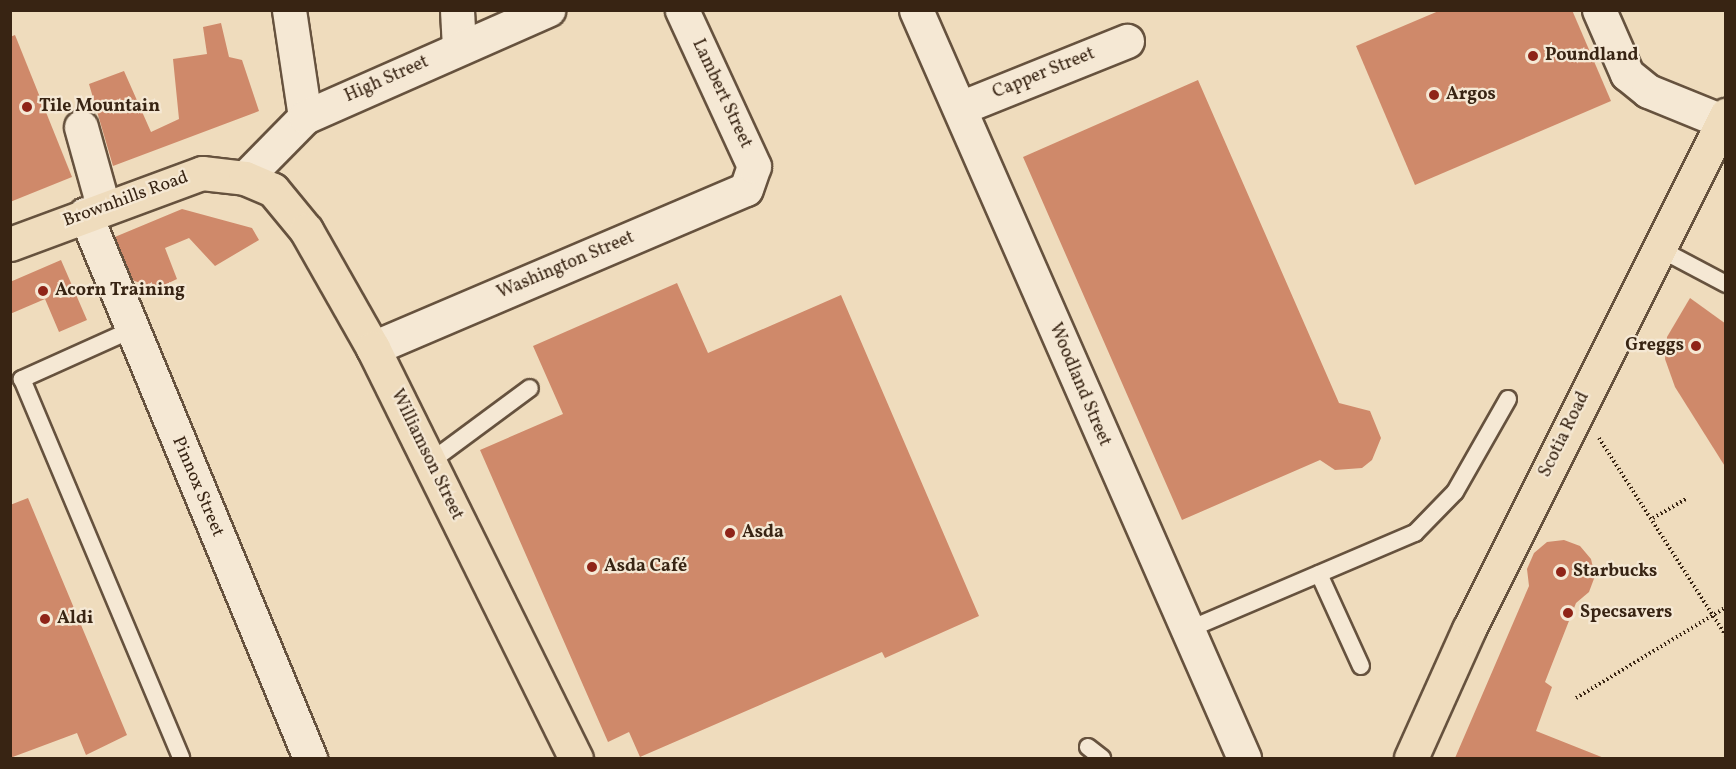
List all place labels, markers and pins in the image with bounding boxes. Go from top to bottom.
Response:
place label: Poundland [1545,45,1638,67]
marker: Poundland [1526,49,1540,63]
place label: Argos [1446,84,1496,106]
marker: Argos [1427,88,1441,102]
place label: Tile Mountain [39,96,160,118]
marker: Tile Mountain [20,100,34,114]
place label: Acorn Training [55,280,185,302]
marker: Acorn Training [36,284,50,298]
place label: Greggs [1625,335,1684,357]
marker: Greggs [1689,339,1703,353]
place label: Asda [742,522,784,544]
marker: Asda [723,526,737,540]
place label: Asda Café [604,556,687,578]
marker: Asda Café [585,560,599,574]
place label: Starbucks [1573,561,1657,583]
marker: Starbucks [1554,565,1568,579]
place label: Specsavers [1580,602,1672,624]
marker: Specsavers [1561,606,1575,620]
place label: Aldi [57,608,93,630]
marker: Aldi [38,612,52,626]

